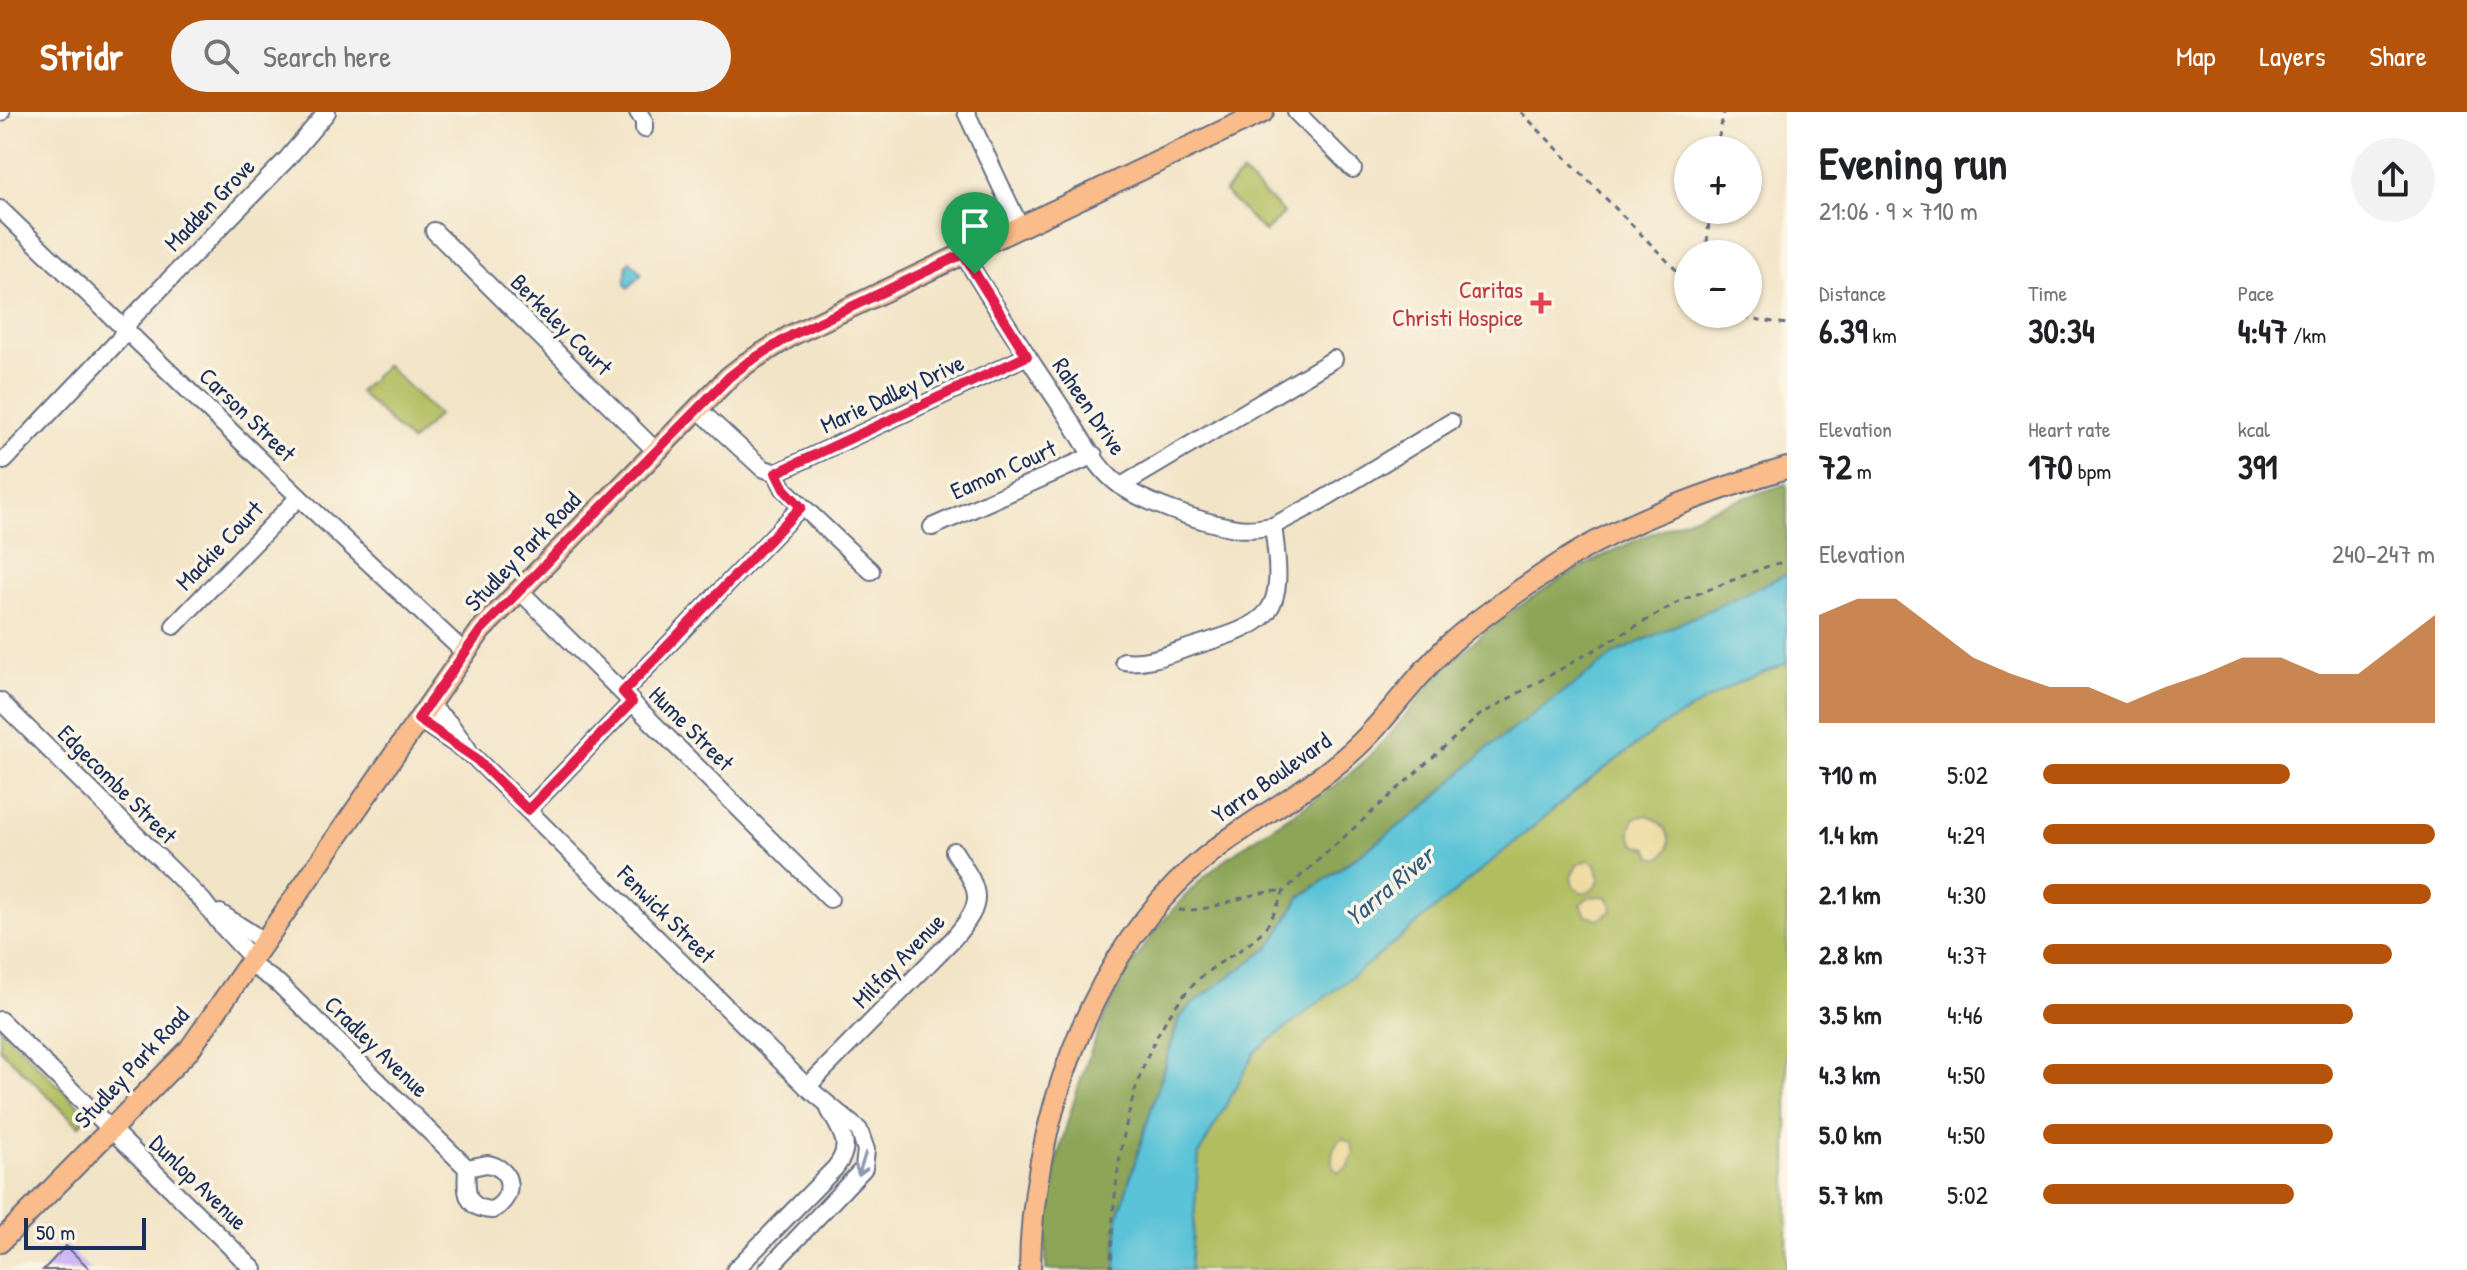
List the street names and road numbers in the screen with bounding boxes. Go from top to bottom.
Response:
street label: Madden Grove [157,150,262,258]
street label: Berkeley Court [504,266,621,383]
street label: Marie Dalley Drive [815,346,969,440]
street label: Raheen Drive [1046,351,1135,461]
street label: Carson Street [193,360,304,469]
street label: Eamon Court [945,431,1061,506]
street label: Studley Park Road [457,484,587,618]
street label: Mackie Court [168,493,270,597]
street label: Hume Street [642,678,742,778]
street label: Edgecombe Street [51,717,185,851]
street label: Yarra Boulevard [1205,724,1337,830]
street label: Fenwick Street [610,857,724,971]
street label: Milfay Avenue [845,905,952,1014]
street label: Cradley Avenue [318,988,436,1104]
street label: Studley Park Road [66,999,196,1135]
street label: Dunlop Avenue [143,1127,255,1237]

